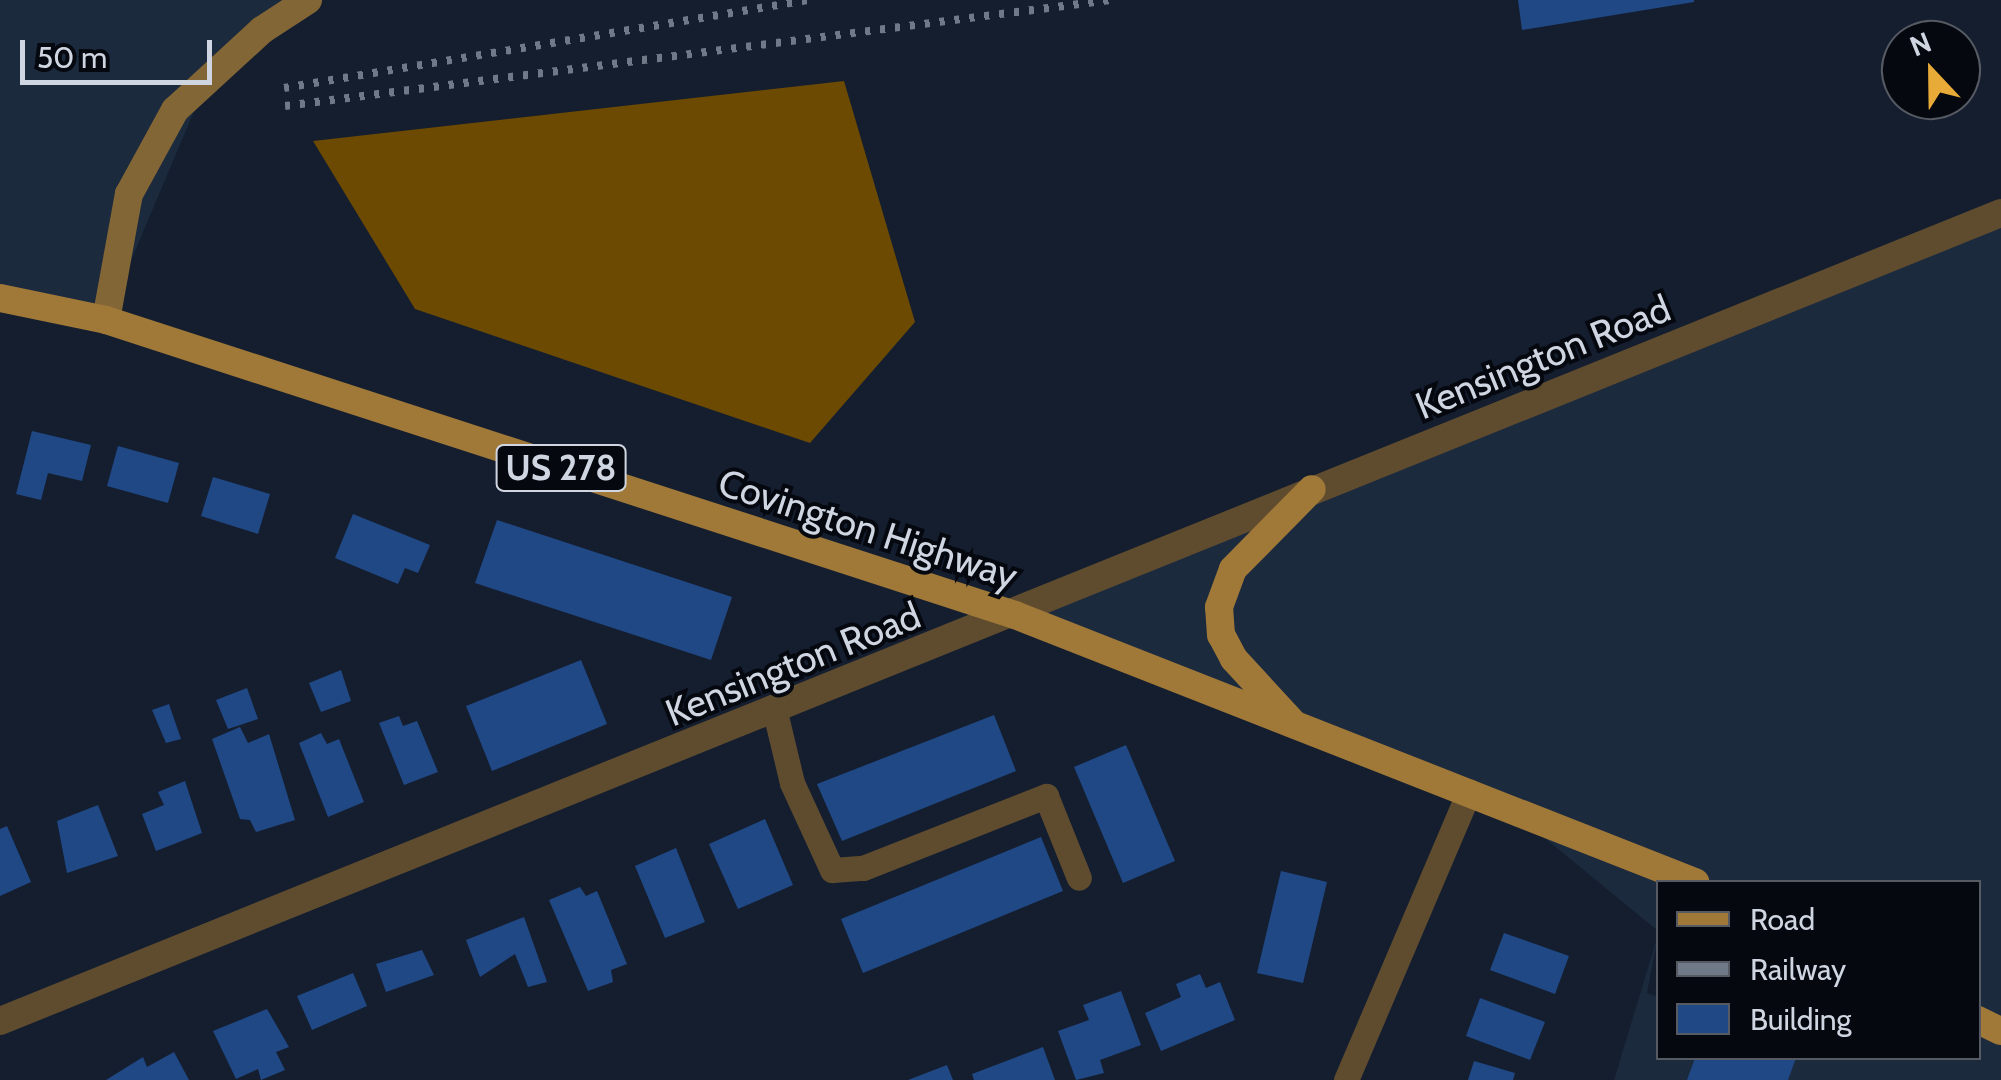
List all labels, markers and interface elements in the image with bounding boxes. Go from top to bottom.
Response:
scale bar [25,20,218,82]
north arrow [1881,20,1981,120]
text: N [1905,25,1936,64]
text: 50 m [37,39,107,76]
street label: Kensington Road [1409,285,1677,429]
road number: US 278 [494,438,628,498]
street label: Covington Highway [713,459,1023,599]
street label: Kensington Road [659,592,927,736]
legend [1656,880,1981,1060]
text: Road [1750,901,1815,938]
text: Railway [1750,951,1846,988]
text: Building [1750,1001,1852,1038]

